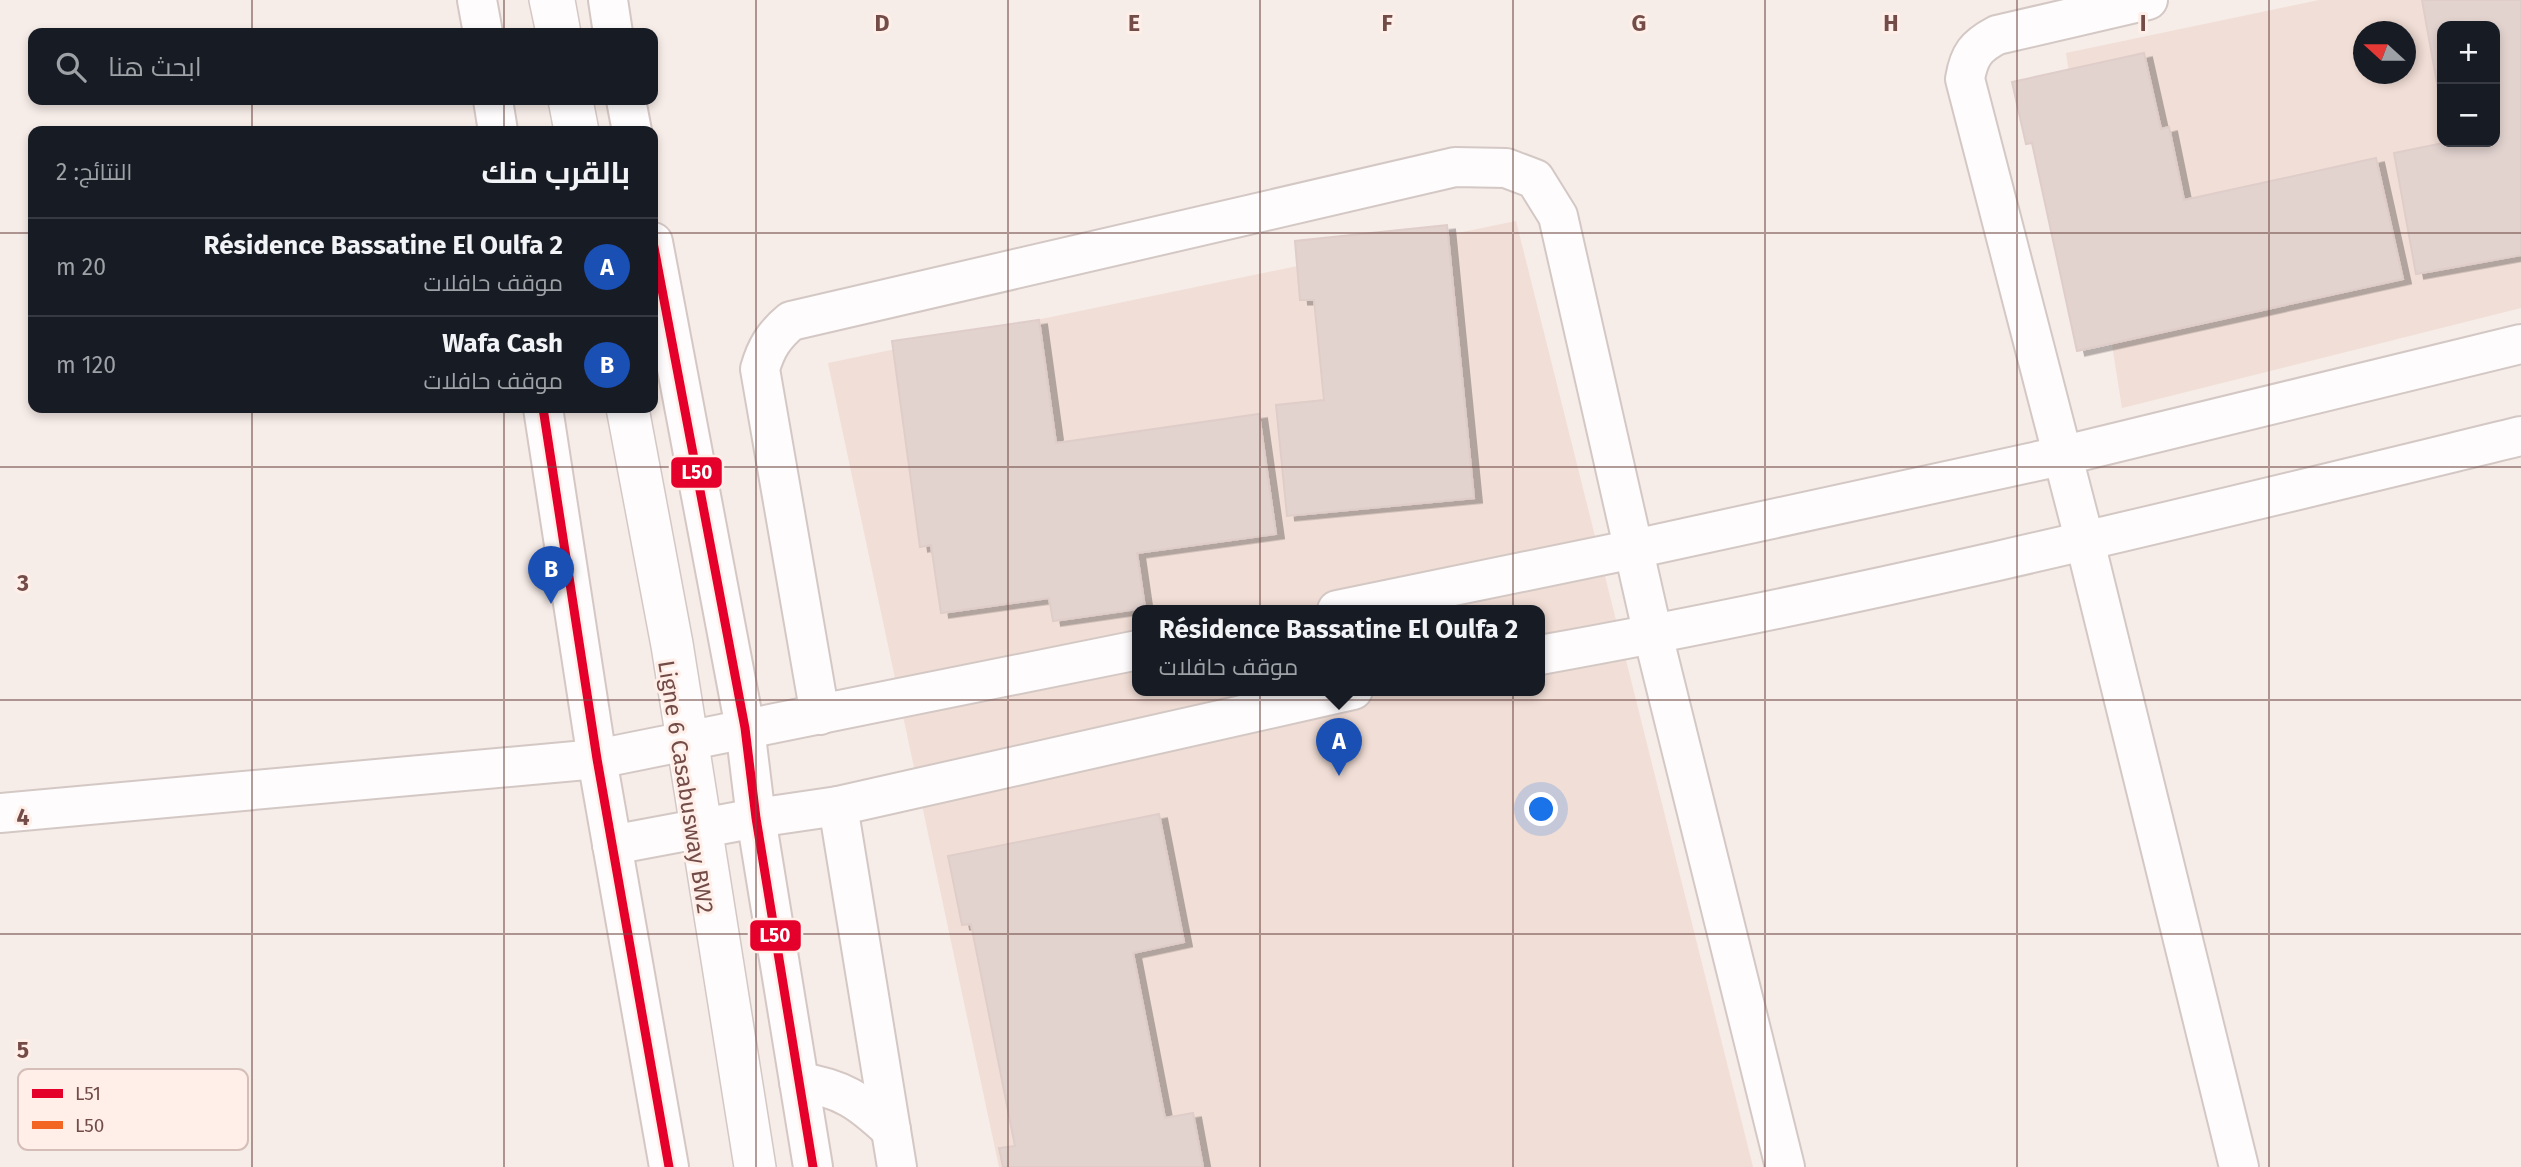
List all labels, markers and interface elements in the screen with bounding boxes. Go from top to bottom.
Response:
text: D [875,9,890,37]
text: E [1128,9,1140,37]
text: F [1381,9,1393,37]
text: G [1632,9,1646,37]
text: H [1883,9,1899,37]
text: I [2140,9,2146,37]
north arrow [2353,21,2416,84]
map controls [2437,21,2500,147]
button: + [2437,21,2500,84]
search box [28,28,658,105]
icon: search [52,48,90,86]
text: ابحث هنا [108,52,202,83]
button: − [2437,84,2500,147]
text: بالقرب منك [481,155,630,191]
text: النتائج: 2 [56,158,132,186]
text: Résidence Bassatine El Oulfa 2 [203,230,563,261]
text: 20 m [56,253,106,281]
text: A [600,253,614,281]
text: موقف حافلات [424,269,563,297]
text: Wafa Cash [442,328,563,359]
text: 120 m [56,351,116,379]
text: B [600,351,614,379]
text: موقف حافلات [424,367,563,395]
line badge: L50 [670,456,723,489]
text: L50 [682,461,712,484]
pin: B [528,546,574,604]
text: 3 [16,569,29,597]
popup [1132,605,1545,696]
text: Résidence Bassatine El Oulfa 2 [1159,614,1518,645]
text: موقف حافلات [1159,653,1298,681]
street label: Ligne 6 Casabusway BW2 [652,658,720,916]
pin: A [1316,718,1362,776]
your location [1524,792,1558,826]
text: 4 [17,803,30,831]
line badge: L50 [749,919,802,952]
text: L50 [760,924,790,947]
text: 5 [17,1036,29,1064]
legend [18,1069,248,1150]
text: L51 [75,1082,101,1105]
text: L50 [75,1114,104,1137]

